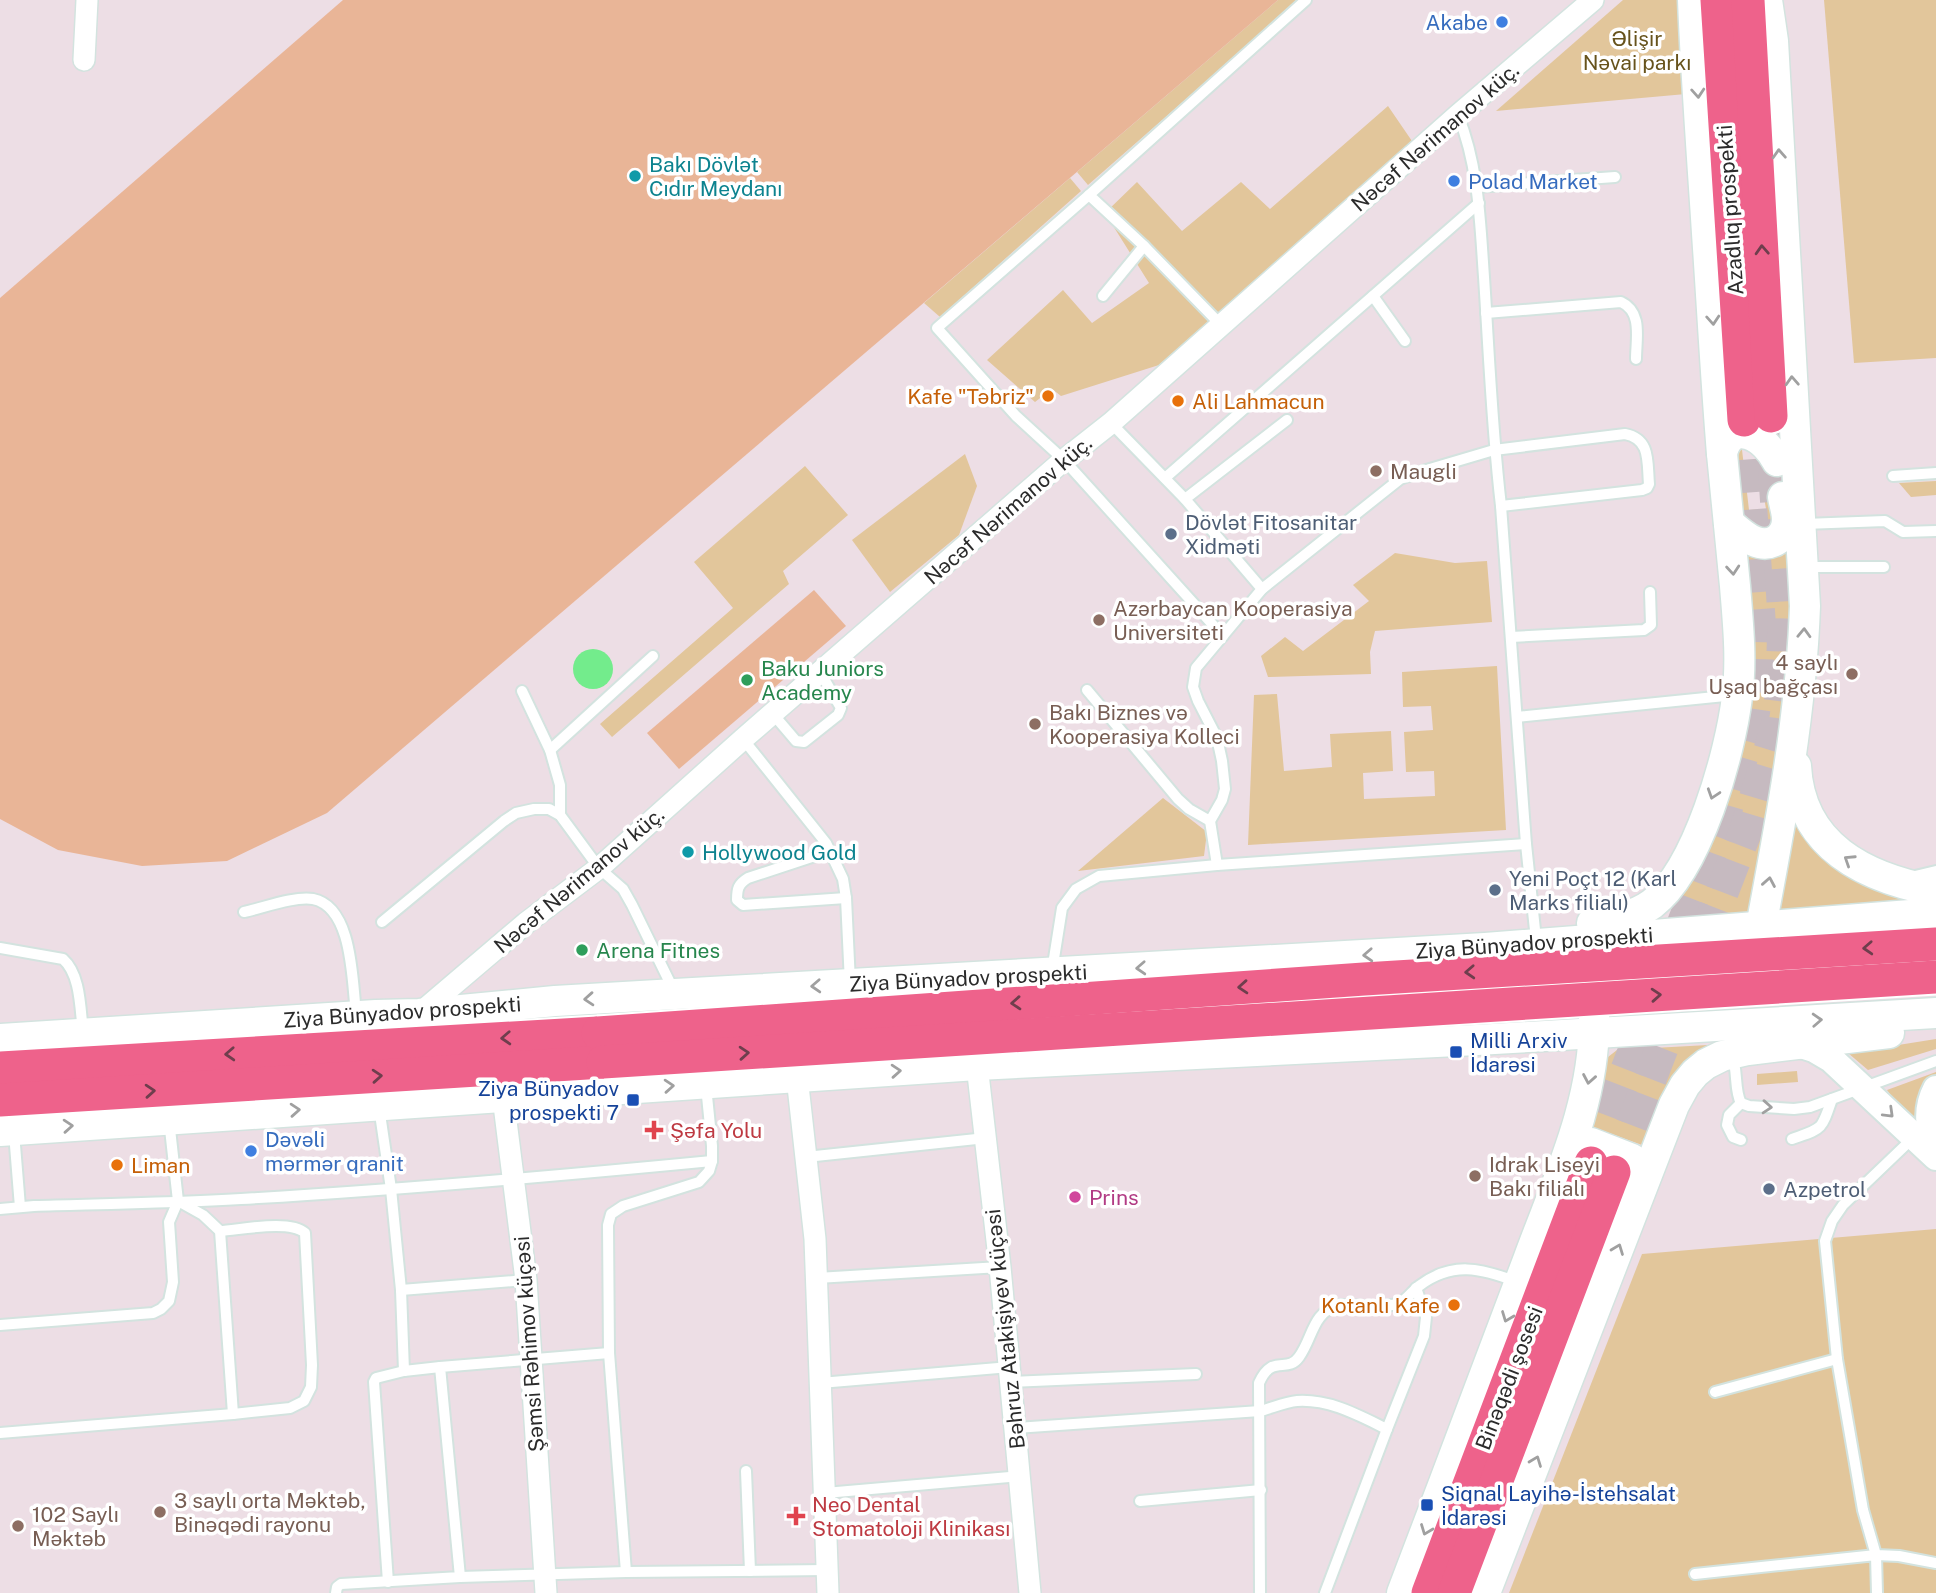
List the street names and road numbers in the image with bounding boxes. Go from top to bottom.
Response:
street label: Nəcəf Nərimanov küç. [1346,57,1524,217]
street label: Azadlıq prospekti [1712,124,1748,296]
street label: Nəcəf Nərimanov küç. [919,430,1097,590]
street label: Nəcəf Nərimanov küç. [489,802,669,958]
street label: Ziya Bünyadov prospekti [1414,922,1654,964]
street label: Ziya Bünyadov prospekti [848,959,1088,997]
street label: Ziya Bünyadov prospekti [282,991,522,1033]
street label: Bəhruz Atakişiyev küçəsi [980,1208,1030,1450]
street label: Şəmsi Rəhimov küçəsi [509,1235,549,1453]
street label: Binəqədi şosesi [1470,1303,1548,1453]

